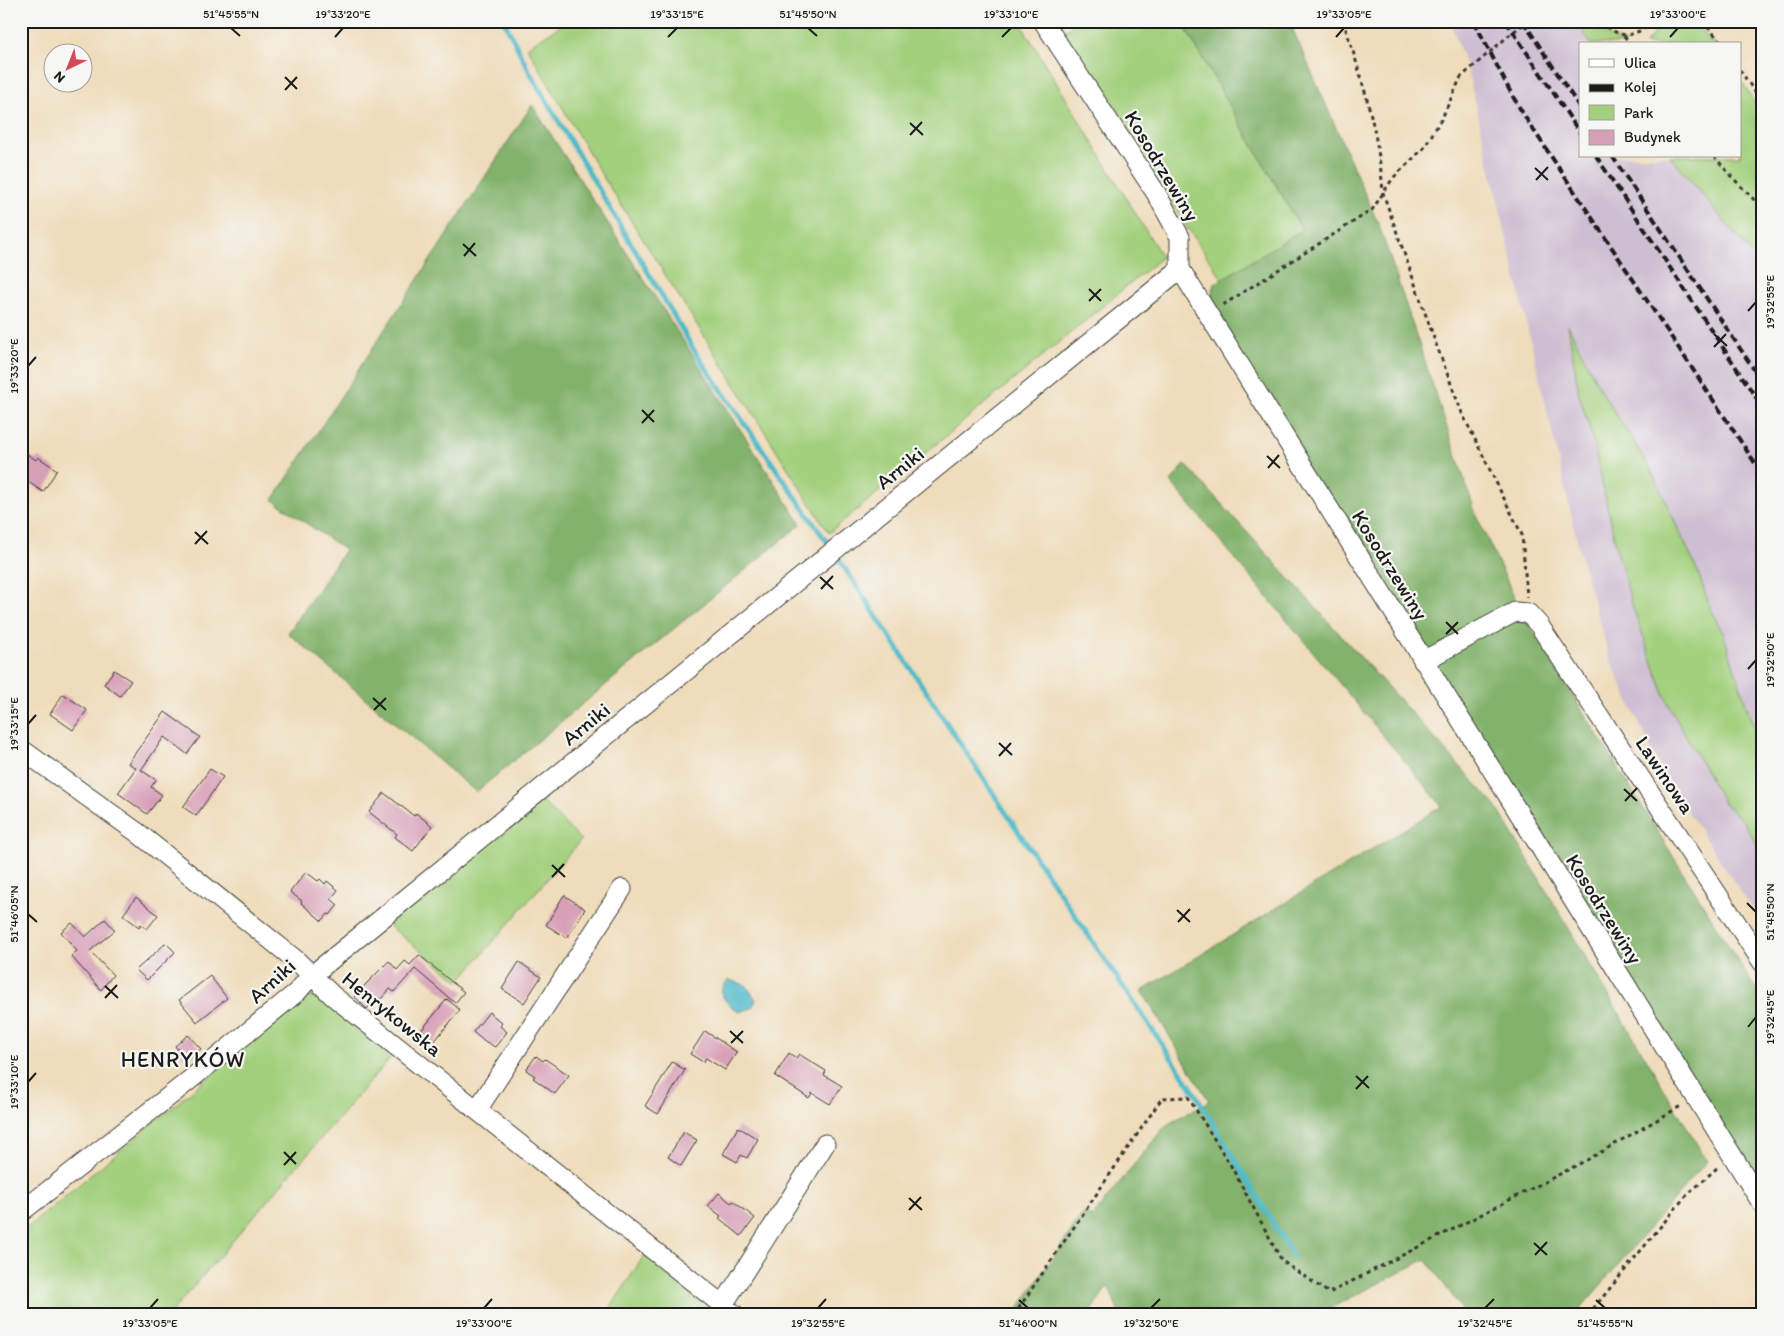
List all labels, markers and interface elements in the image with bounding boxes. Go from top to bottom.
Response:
text: 51°45'55"N [203,7,259,21]
text: 19°33'20"E [315,7,371,21]
text: 19°33'15"E [650,7,704,21]
text: 51°45'50"N [779,7,837,21]
text: 19°33'10"E [984,7,1039,21]
text: 19°33'05"E [1316,7,1372,21]
text: 19°33'00"E [1650,7,1707,21]
north arrow [42,42,92,92]
legend [1579,42,1742,158]
text: Ulica [1624,54,1657,72]
text: N [50,68,69,87]
text: Kolej [1624,78,1656,96]
text: Park [1624,104,1654,122]
street label: Kosodrzewiny [1120,106,1205,226]
text: Budynek [1624,128,1681,146]
text: 19°32'55"E [1763,275,1777,329]
text: 19°33'20"E [7,338,21,394]
street label: Arniki [871,441,929,495]
street label: Kosodrzewiny [1347,505,1434,624]
text: 19°32'50"E [1763,632,1777,688]
text: 19°33'15"E [7,697,21,751]
street label: Arniki [557,697,615,751]
street label: Lawinowa [1630,731,1701,818]
street label: Kosodrzewiny [1561,849,1648,968]
text: 51°45'50"N [1763,883,1777,941]
text: 51°46'05"N [7,885,21,943]
street label: Arniki [243,953,300,1008]
street label: Henrykowska [337,966,447,1062]
text: 19°32'45"E [1763,989,1777,1045]
district label: HENRYKÓW [121,1046,245,1073]
text: 19°33'10"E [7,1054,21,1109]
text: 19°33'05"E [122,1316,178,1330]
text: 19°33'00"E [456,1316,513,1330]
text: 19°32'55"E [791,1316,845,1330]
text: 51°46'00"N [999,1316,1057,1330]
text: 19°32'50"E [1123,1316,1179,1330]
text: 19°32'45"E [1458,1316,1513,1330]
text: 51°45'55"N [1577,1316,1633,1330]

